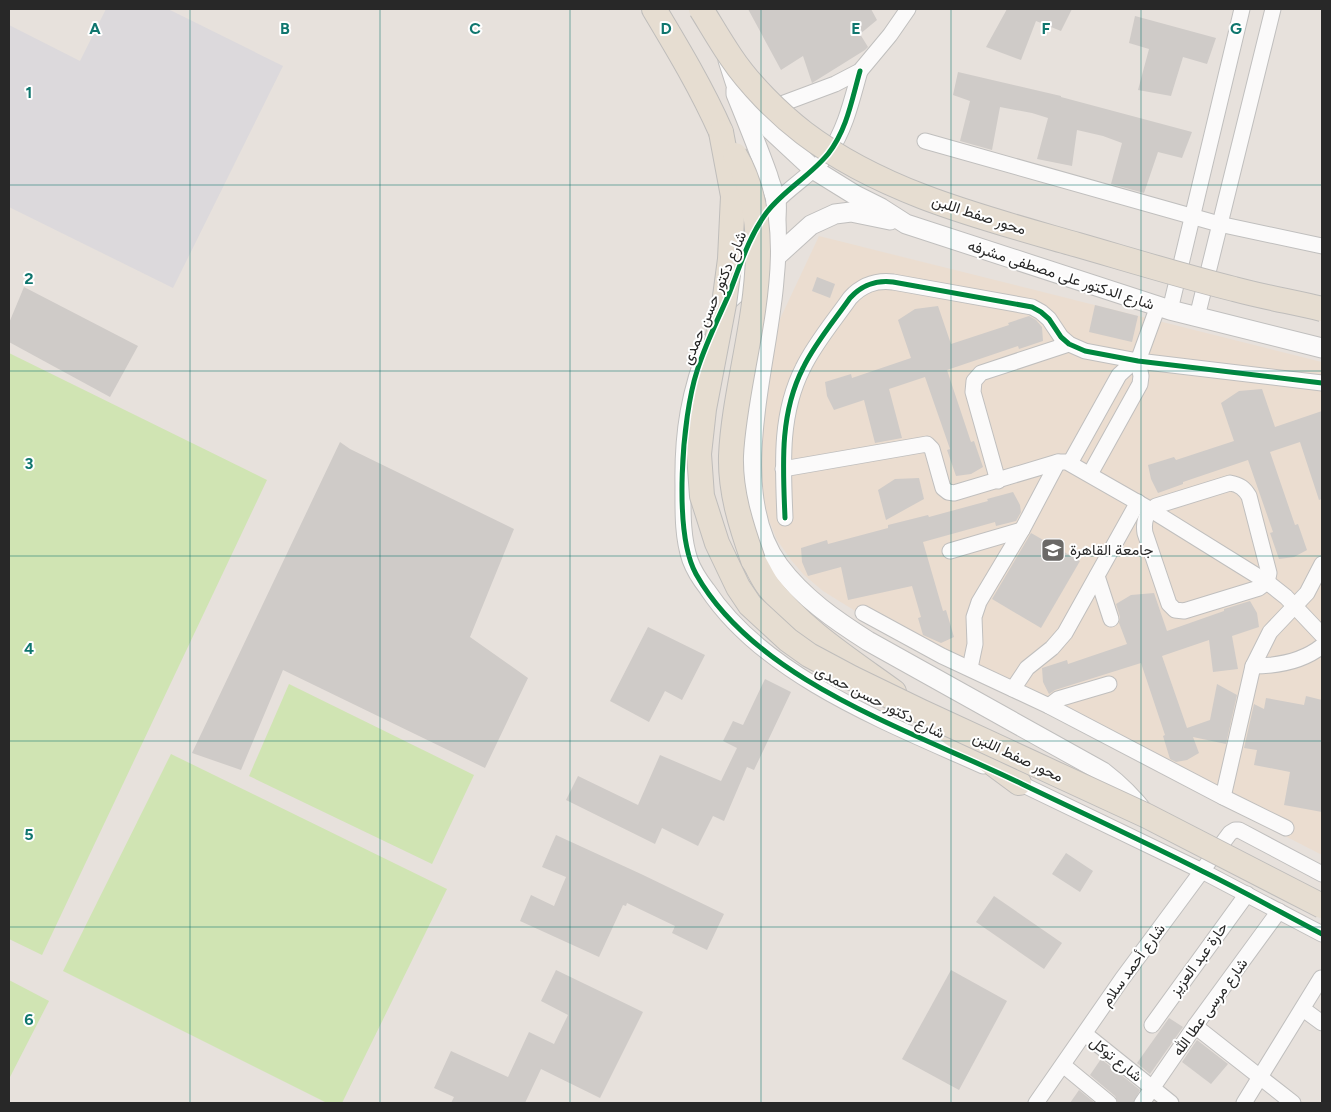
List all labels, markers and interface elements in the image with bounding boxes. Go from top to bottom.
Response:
text: A [89,19,101,38]
text: B [280,19,290,38]
text: C [469,19,481,38]
text: D [660,19,672,38]
text: E [851,19,861,38]
text: F [1042,19,1051,38]
text: G [1230,19,1242,38]
text: 1 [26,83,32,102]
street label: محور صفط اللبن [930,191,1028,240]
street label: شارع دكتور حسن حمدى [678,229,752,368]
street label: شارع الدكتور على مصطفى مشرفه [965,236,1157,316]
text: 2 [24,269,34,288]
text: 3 [25,454,34,473]
school or university icon: جامعة القاهرة [1040,537,1066,563]
place label: جامعة القاهرة [1070,541,1153,559]
text: 4 [24,639,34,658]
street label: شارع دكتور حسن حمدى [811,662,948,744]
street label: محور صفط اللبن [970,728,1066,787]
text: 5 [24,825,34,844]
street label: حارة عبد العزيز [1166,919,1232,1000]
street label: شارع أحمد سلام [1097,920,1171,1011]
street label: شارع مرسى عطا الله [1169,955,1253,1060]
text: 6 [24,1010,34,1029]
street label: شارع توكل [1085,1033,1146,1087]

